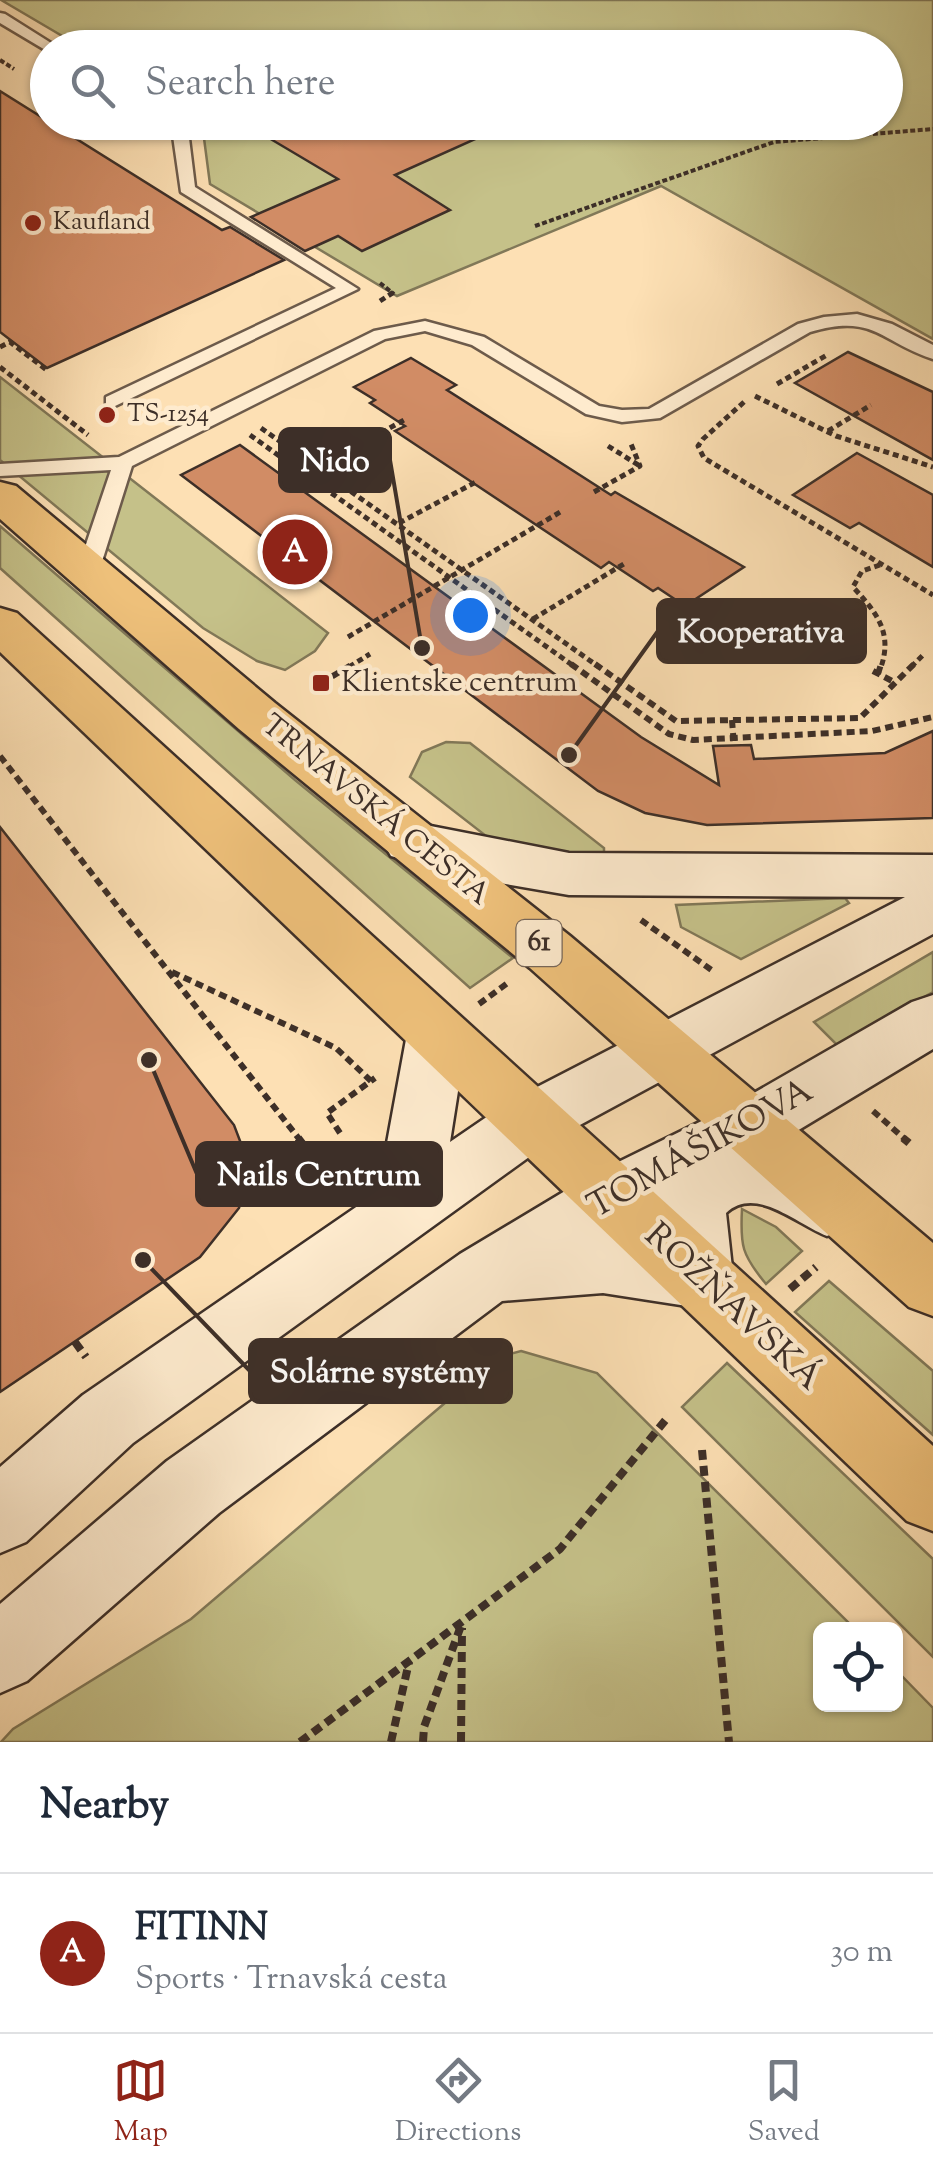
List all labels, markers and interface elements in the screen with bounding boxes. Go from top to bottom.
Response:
search box [30,30,903,140]
icon: search [65,58,120,113]
text: Search here [145,58,336,112]
place label: Kaufland [53,205,150,241]
marker: Kaufland [22,212,44,234]
place label: TS-1254 [127,397,209,433]
marker: TS-1254 [96,404,118,426]
callout: Nido [280,429,390,491]
text: Nido [300,440,370,486]
pin: A [262,514,328,590]
your location [445,590,496,641]
callout: Kooperativa [658,600,865,662]
text: Kooperativa [678,611,845,657]
place label: Klientske centrum [341,662,578,705]
marker: Klientske centrum [310,672,332,694]
street label: TRNAVSKÁ CESTA [251,705,499,917]
road number: 61 [516,920,562,966]
street label: TOMÁŠIKOVA [579,1067,823,1233]
callout: Nails Centrum [197,1143,441,1205]
text: Nails Centrum [217,1154,421,1200]
street label: ROŽŇAVSKÁ [632,1212,832,1404]
callout: Solárne systémy [250,1340,511,1402]
text: Solárne systémy [270,1351,490,1397]
map controls [813,1622,903,1712]
button: locate [813,1622,903,1712]
text: Nearby [40,1777,169,1837]
text: FITINN [135,1903,268,1957]
text: A [60,1930,85,1976]
text: 30 m [830,1930,893,1976]
text: Sports · Trnavská cesta [135,1957,447,2003]
tab: Map [113,2053,168,2153]
tab: Directions [395,2053,521,2153]
tab: Saved [748,2053,820,2153]

